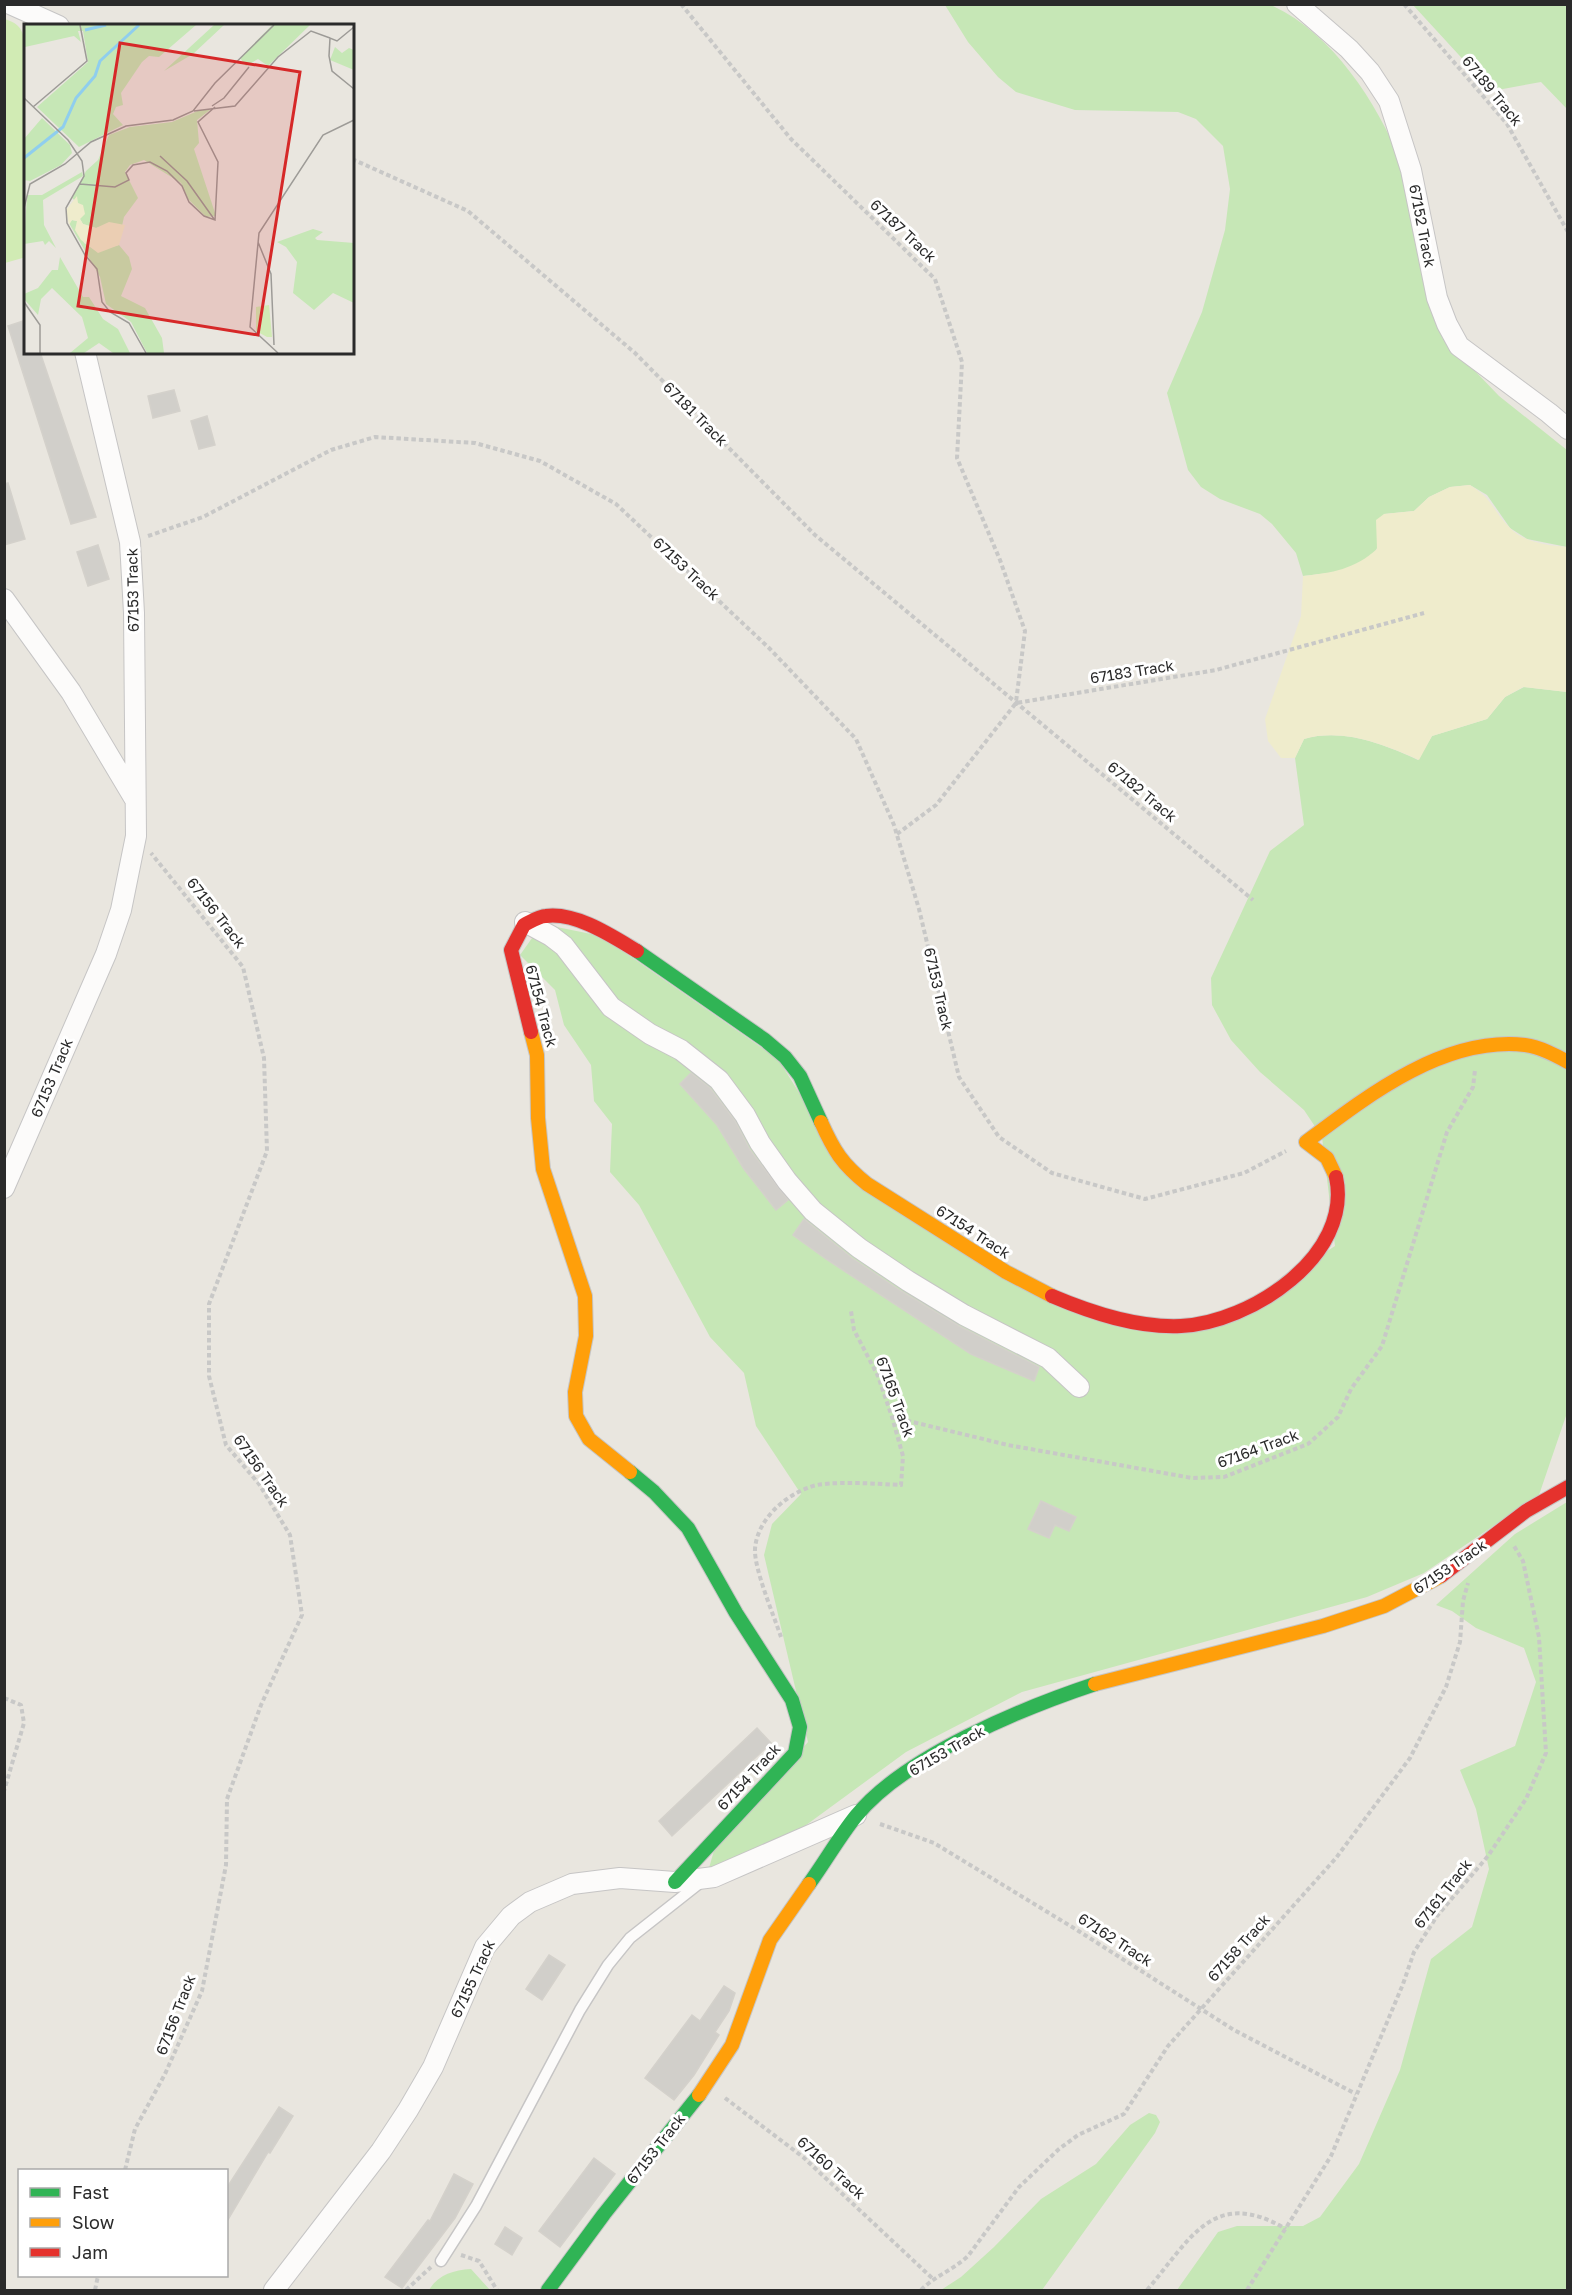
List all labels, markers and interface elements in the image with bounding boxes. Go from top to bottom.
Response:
inset map [24,24,354,354]
street label: 67189 Track [1459,52,1527,129]
street label: 67152 Track [1406,183,1440,269]
street label: 67187 Track [867,195,941,266]
street label: 67181 Track [660,377,732,449]
street label: 67153 Track [650,533,724,604]
street label: 67153 Track [122,547,142,632]
street label: 67183 Track [1089,655,1176,687]
street label: 67182 Track [1104,757,1181,826]
street label: 67156 Track [184,874,250,952]
street label: 67153 Track [921,946,957,1032]
street label: 67154 Track [522,963,562,1049]
street label: 67153 Track [26,1035,76,1120]
street label: 67154 Track [933,1201,1014,1262]
street label: 67165 Track [873,1354,919,1440]
street label: 67164 Track [1215,1425,1301,1471]
street label: 67156 Track [230,1431,294,1511]
street label: 67153 Track [1409,1535,1490,1597]
street label: 67153 Track [905,1721,988,1779]
street label: 67154 Track [713,1739,784,1813]
street label: 67161 Track [1410,1855,1475,1932]
street label: 67162 Track [1075,1909,1156,1970]
street label: 67158 Track [1203,1909,1274,1985]
street label: 67155 Track [446,1936,498,2021]
street label: 67156 Track [152,1971,199,2057]
street label: 67153 Track [622,2109,689,2187]
street label: 67160 Track [794,2132,870,2203]
legend [18,2169,228,2277]
text: Fast [72,2181,109,2203]
text: Slow [72,2211,115,2233]
text: Jam [72,2241,108,2263]

